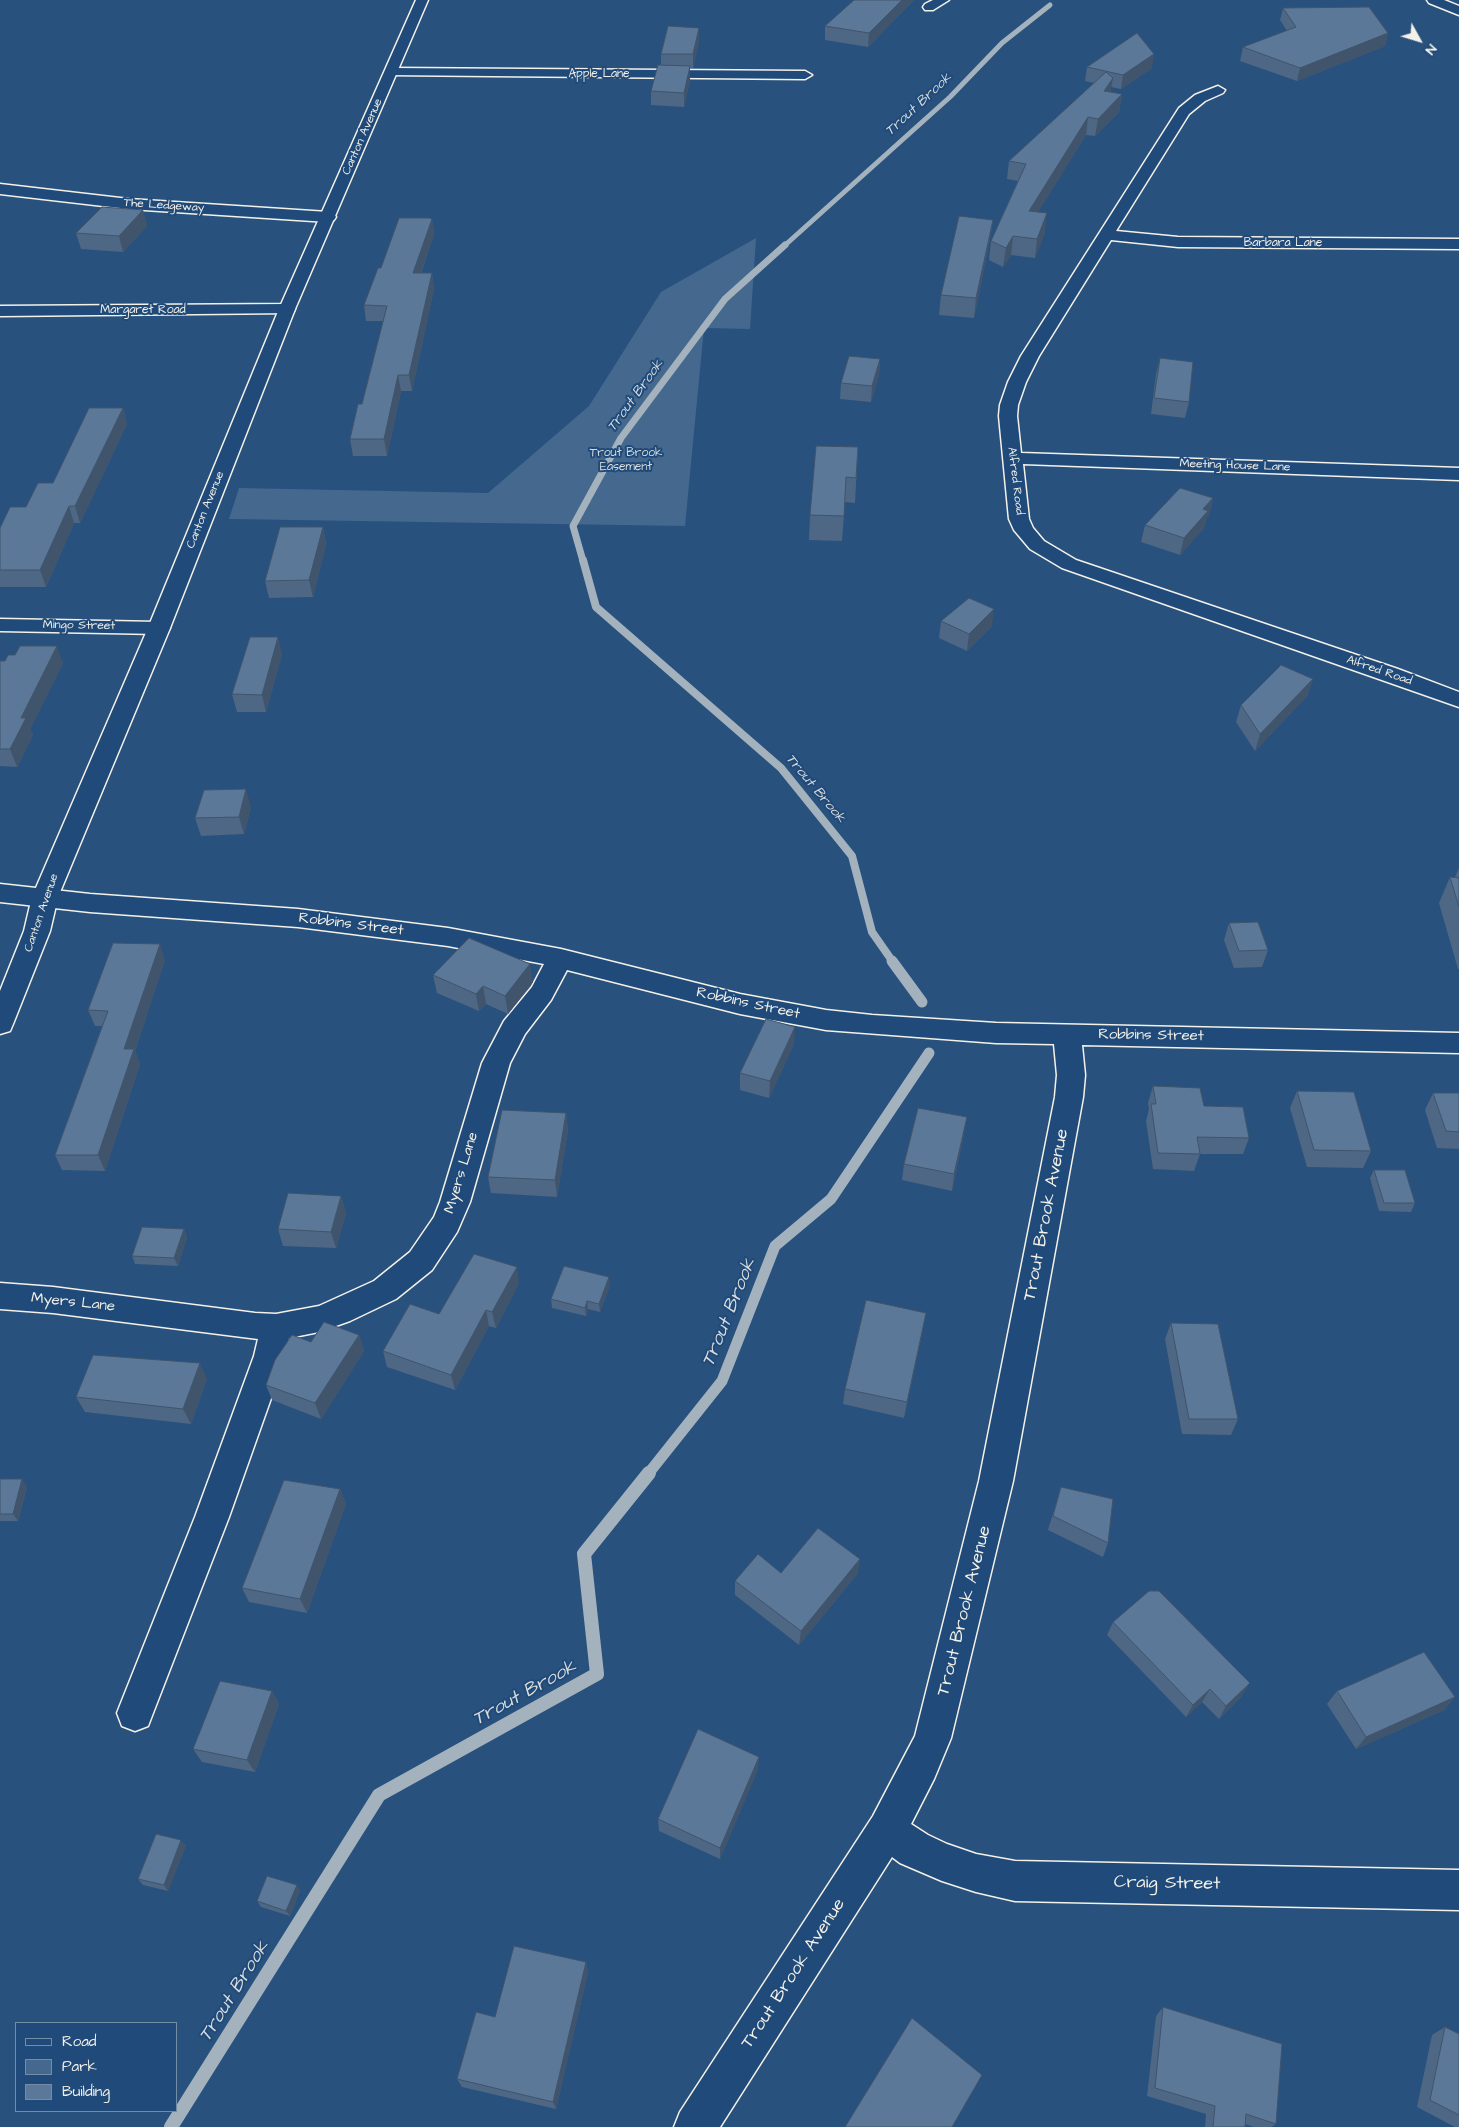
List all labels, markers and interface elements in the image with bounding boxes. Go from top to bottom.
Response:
north arrow [1394,15,1444,65]
text: N [1420,40,1441,59]
street label: Apple Lane [568,67,630,81]
water label: Trout Brook [882,70,956,140]
street label: Canton Avenue [340,97,386,177]
street label: The Ledgeway [123,196,205,216]
street label: Barbara Lane [1244,236,1322,250]
street label: Margaret Road [100,303,186,317]
water label: Trout Brook [604,357,668,435]
park label: Trout Brook Easement [590,446,662,474]
street label: Alfred Road [1004,446,1026,516]
street label: Meeting House Lane [1179,457,1291,475]
street label: Canton Avenue [184,469,228,551]
street label: Mingo Street [43,618,115,634]
street label: Alfred Road [1344,653,1414,689]
water label: Trout Brook [781,751,849,827]
street label: Canton Avenue [22,872,62,954]
street label: Robbins Street [298,910,404,940]
street label: Robbins Street [695,984,801,1024]
street label: Robbins Street [1098,1026,1204,1046]
street label: Trout Brook Avenue [1020,1127,1074,1303]
street label: Myers Lane [441,1130,483,1216]
water label: Trout Brook [698,1255,762,1371]
street label: Myers Lane [30,1290,116,1316]
street label: Trout Brook Avenue [933,1524,997,1698]
water label: Trout Brook [469,1656,581,1732]
street label: Craig Street [1114,1872,1220,1896]
street label: Trout Brook Avenue [737,1895,851,2053]
water label: Trout Brook [195,1937,275,2047]
legend [15,2022,178,2112]
text: Road [62,2031,96,2052]
text: Park [62,2056,97,2077]
text: Building [62,2081,110,2102]

